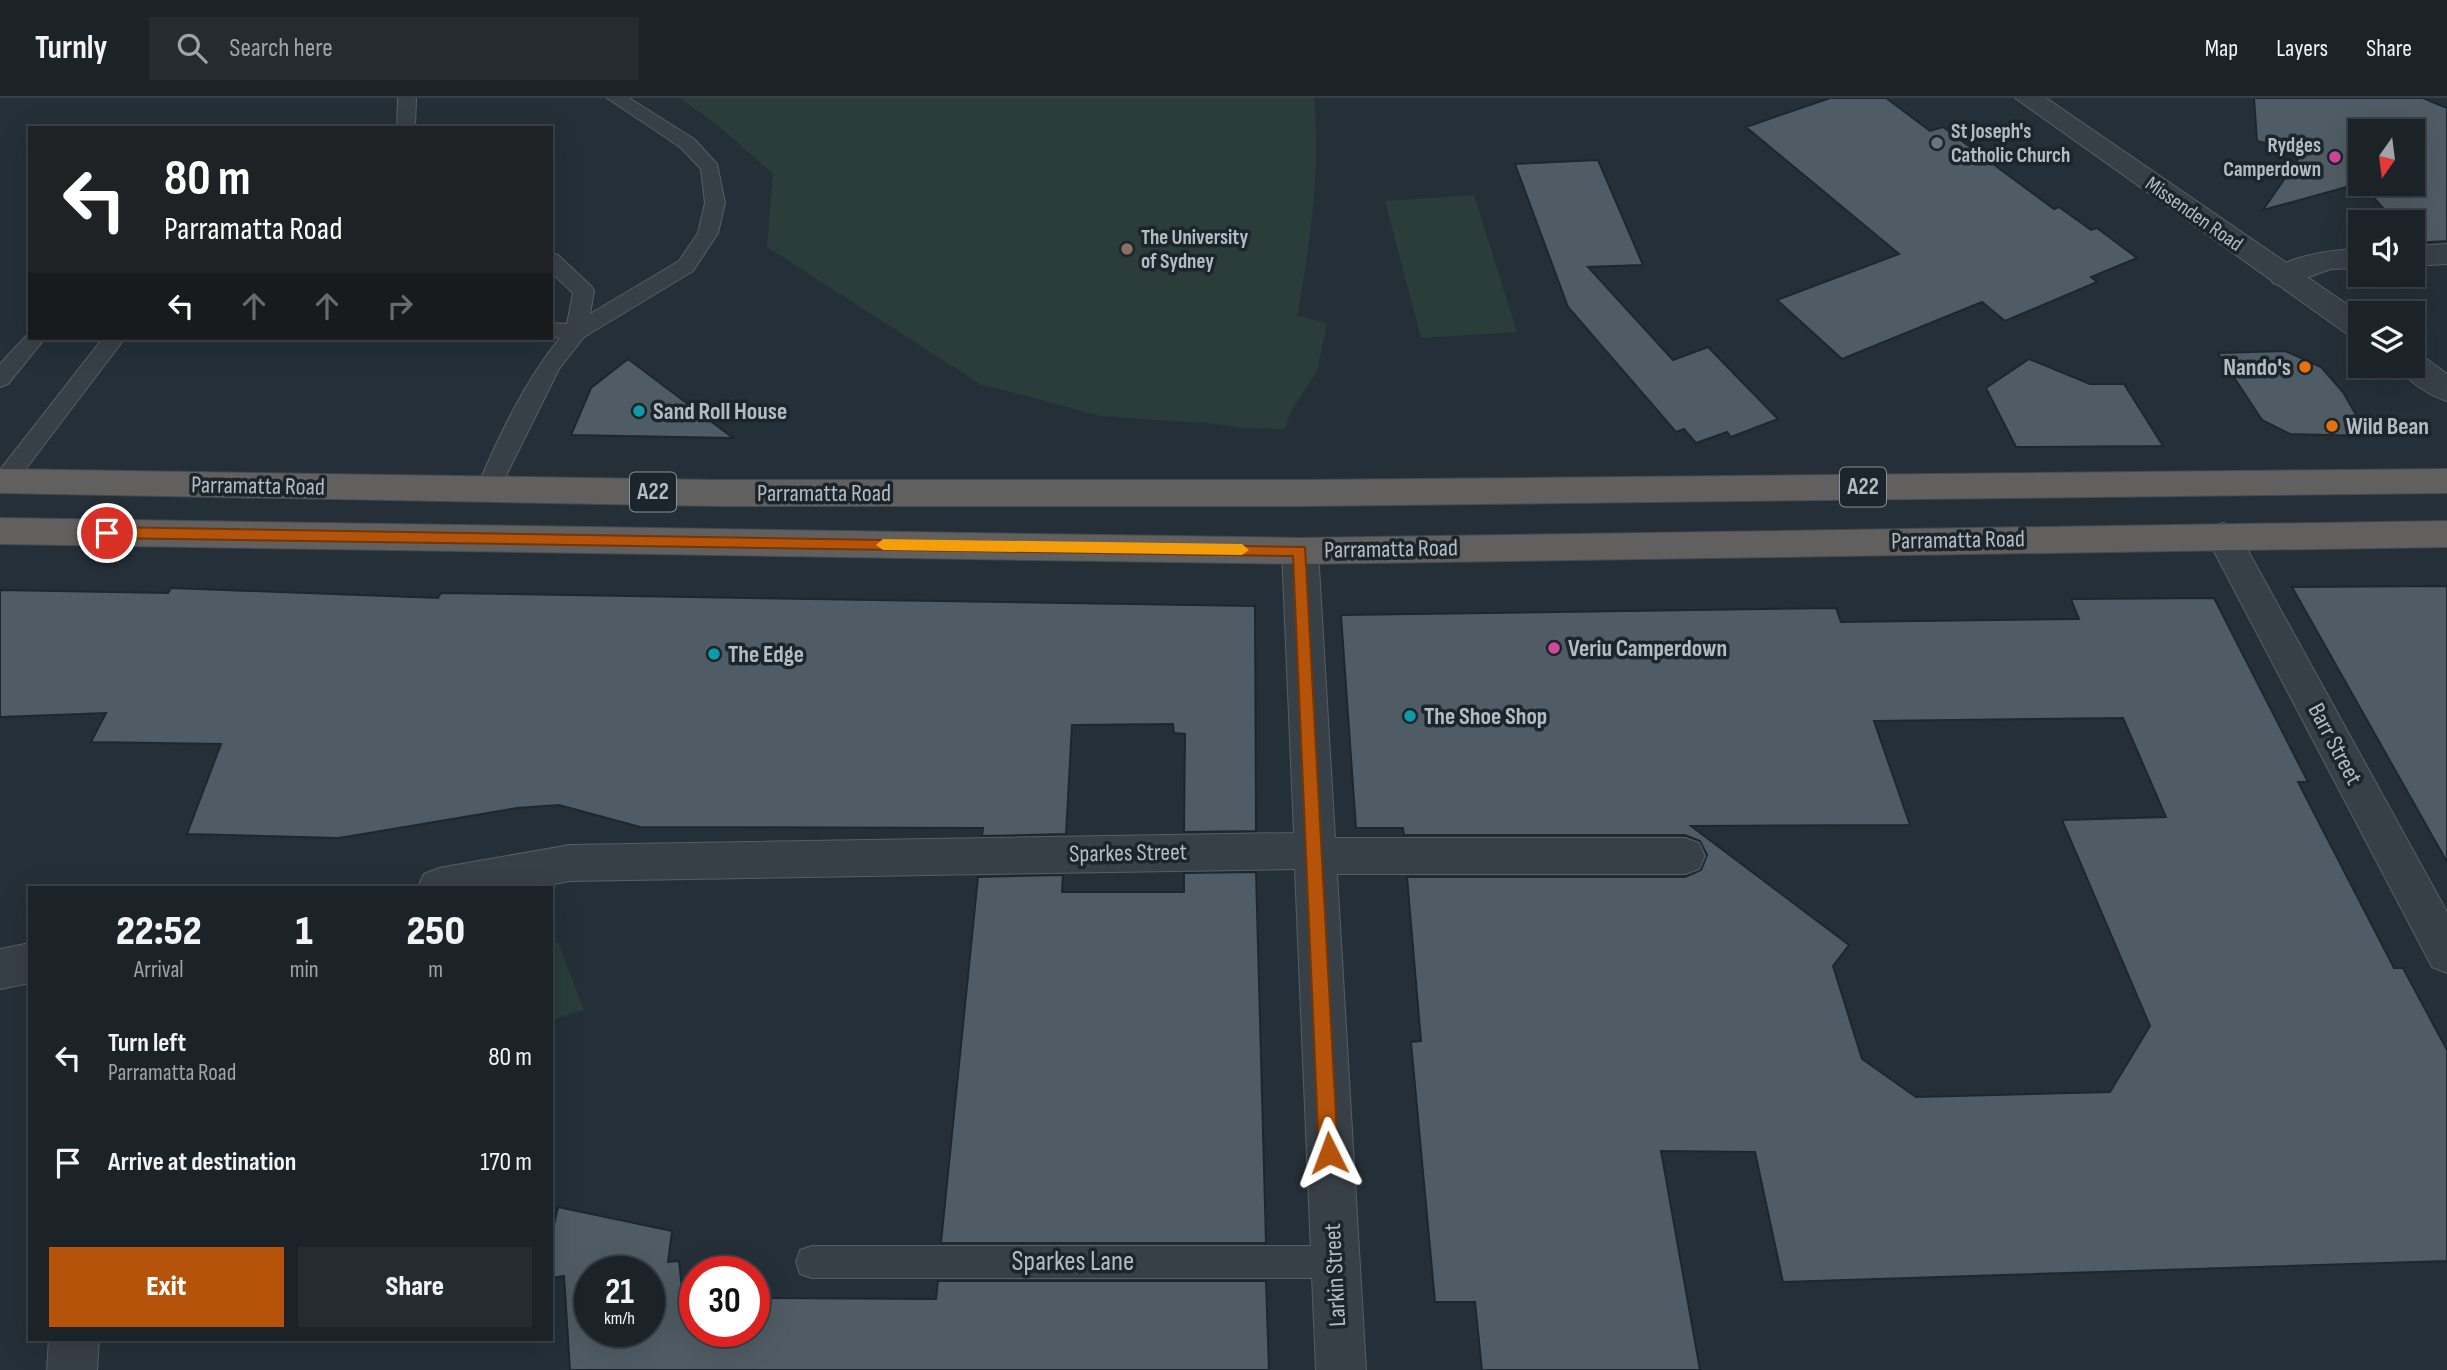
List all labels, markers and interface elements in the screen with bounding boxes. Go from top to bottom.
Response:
search box [149,17,639,80]
text: Turnly [35,28,107,68]
icon: search [173,29,211,67]
text: Search here [229,33,333,64]
text: Map [2205,34,2238,63]
text: Layers [2276,34,2328,63]
text: Share [2366,34,2412,63]
place label: St Joseph's Catholic Church [1951,119,2070,168]
north arrow [2348,119,2426,196]
map controls [2348,119,2425,378]
place label: Rydges Camperdown [2223,133,2321,182]
marker: St Joseph's Catholic Church [1929,135,1945,151]
marker: Rydges Camperdown [2327,149,2343,165]
text: 80 m [164,150,251,209]
icon: left [49,154,140,245]
street label: Missenden Road [2140,171,2248,257]
text: Parramatta Road [164,210,343,249]
button: sound [2348,210,2425,287]
place label: The University of Sydney [1141,225,1248,274]
marker: The University of Sydney [1119,241,1135,257]
icon: left [162,287,200,325]
icon: ahead [235,287,273,325]
icon: ahead [308,287,346,325]
icon: right [381,287,419,325]
button: layers [2348,301,2425,378]
place label: Nando's [2223,353,2291,382]
marker: Nando's [2297,359,2313,375]
place label: Sand Roll House [653,397,787,426]
marker: Sand Roll House [631,403,647,419]
place label: Wild Bean [2346,412,2429,441]
marker: Wild Bean [2324,418,2340,434]
road number: A22 [1840,468,1886,506]
street label: Parramatta Road [191,470,325,502]
road number: A22 [630,472,676,512]
street label: Parramatta Road [757,479,891,508]
pin [77,503,137,563]
icon: arrive [88,514,126,552]
street label: Parramatta Road [1891,524,2025,556]
street label: Parramatta Road [1324,533,1458,565]
place label: Veriu Camperdown [1568,634,1727,663]
place label: The Edge [728,640,804,669]
marker: Veriu Camperdown [1546,640,1562,656]
marker: The Edge [706,646,722,662]
street label: Barr Street [2301,698,2369,790]
place label: The Shoe Shop [1424,702,1547,731]
marker: The Shoe Shop [1402,708,1418,724]
street label: Sparkes Street [1069,837,1187,869]
text: 22:52 [116,906,202,957]
text: 1 [295,906,313,957]
text: 250 [406,906,465,957]
text: Arrival [134,956,184,984]
text: min [290,956,319,984]
text: m [428,956,443,984]
text: Turn left [108,1028,186,1059]
icon: left [49,1039,87,1077]
text: 80 m [488,1042,532,1073]
text: Parramatta Road [108,1059,236,1087]
position arrow [1292,1116,1366,1190]
icon: arrive [49,1144,87,1182]
text: Arrive at destination [108,1147,296,1178]
text: 170 m [480,1147,532,1178]
street label: Larkin Street [1318,1223,1352,1327]
street label: Sparkes Lane [1012,1245,1134,1278]
button: Exit [49,1247,284,1327]
button: Share [298,1247,532,1327]
speed limit sign: 30 [679,1256,770,1347]
text: 21 [605,1271,634,1314]
text: km/h [604,1308,635,1329]

